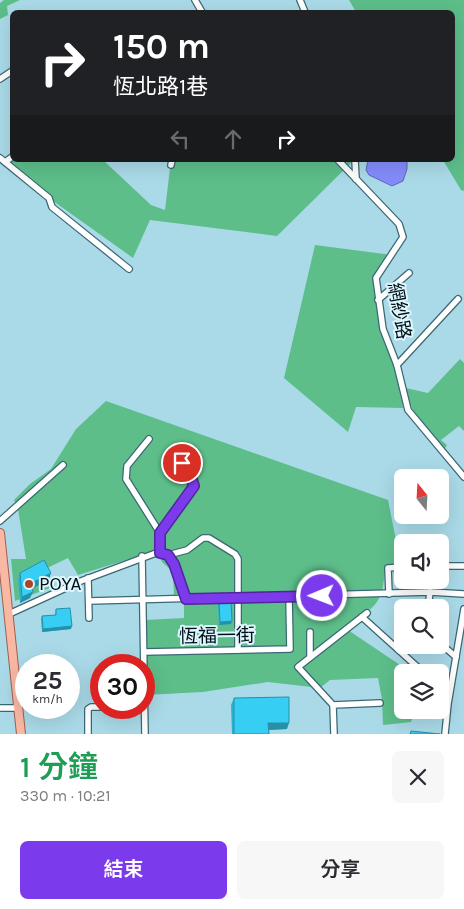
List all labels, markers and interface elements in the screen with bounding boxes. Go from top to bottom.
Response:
text: 150 m [113,26,210,67]
icon: right [30,30,95,95]
text: 恆北路1巷 [113,74,208,100]
icon: left [166,125,194,153]
icon: ahead [219,125,247,153]
icon: right [272,125,300,153]
street label: 網紗路 [383,281,415,341]
pin [161,442,203,484]
icon: arrive [168,449,196,477]
north arrow [394,469,449,524]
map controls [394,469,449,719]
button: sound [394,534,449,589]
position arrow [295,569,347,621]
place label: POYA [39,573,82,595]
marker: POYA [23,578,35,590]
button: search [394,599,449,654]
street label: 恆福一街 [179,624,255,648]
speed limit sign: 30 [90,654,155,719]
button: layers [394,664,449,719]
text: 25 [33,666,62,695]
text: km/h [32,692,63,706]
text: 1 分鐘 [20,749,98,785]
button: close [392,751,444,803]
text: 330 m · 10:21 [20,786,111,805]
button: 結束 [20,841,227,899]
button: 分享 [237,841,444,899]

